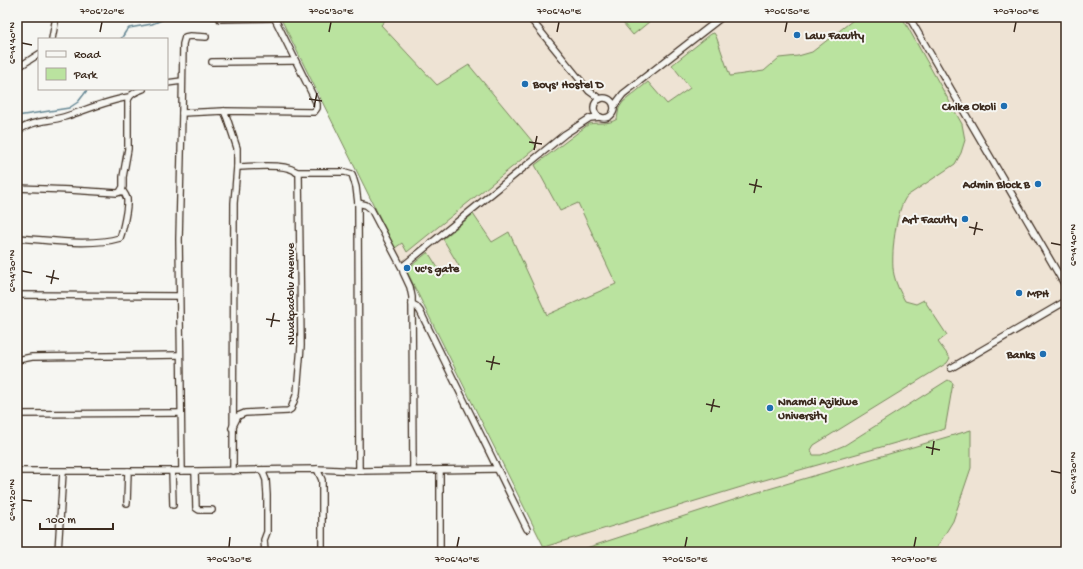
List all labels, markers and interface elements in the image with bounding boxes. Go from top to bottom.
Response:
text: 7°06'20"E [79,6,125,18]
text: 7°06'30"E [308,6,354,18]
text: 7°06'40"E [536,6,582,18]
text: 7°06'50"E [764,6,810,18]
text: 7°07'00"E [993,6,1039,18]
text: 6°14'40"N [7,22,19,64]
marker: Law Faculty [792,30,802,40]
place label: Law Faculty [805,30,864,44]
legend [38,38,168,90]
text: Road [74,49,101,63]
text: Park [73,69,99,83]
marker: Boys' Hostel D [520,79,530,89]
place label: Boys' Hostel D [532,79,605,93]
place label: Chike Okoli [941,101,996,115]
marker: Chike Okoli [999,101,1009,111]
place label: Admin Block B [962,179,1031,193]
marker: Admin Block B [1033,179,1043,189]
place label: Art Faculty [901,214,957,228]
marker: Art Faculty [960,214,970,224]
text: 6°14'40"N [1068,224,1080,266]
street label: Nwakpadolu Avenue [285,242,299,345]
text: 6°14'30"N [7,249,19,292]
marker: vc's gate [402,263,412,273]
place label: vc's gate [414,263,460,277]
marker: MPH [1014,288,1024,298]
place label: MPH [1027,288,1050,302]
place label: Banks [1006,349,1036,363]
marker: Banks [1038,349,1048,359]
place label: Nnamdi Azikiwe University [778,396,858,424]
marker: Nnamdi Azikiwe University [765,403,775,413]
text: 6°14'30"N [1068,451,1080,494]
text: 6°14'20"N [7,478,19,521]
scale bar [40,505,113,531]
text: 100 m [45,514,76,528]
text: 7°06'30"E [206,554,252,566]
text: 7°06'40"E [434,554,480,566]
text: 7°06'50"E [662,554,708,566]
text: 7°07'00"E [891,554,937,566]

